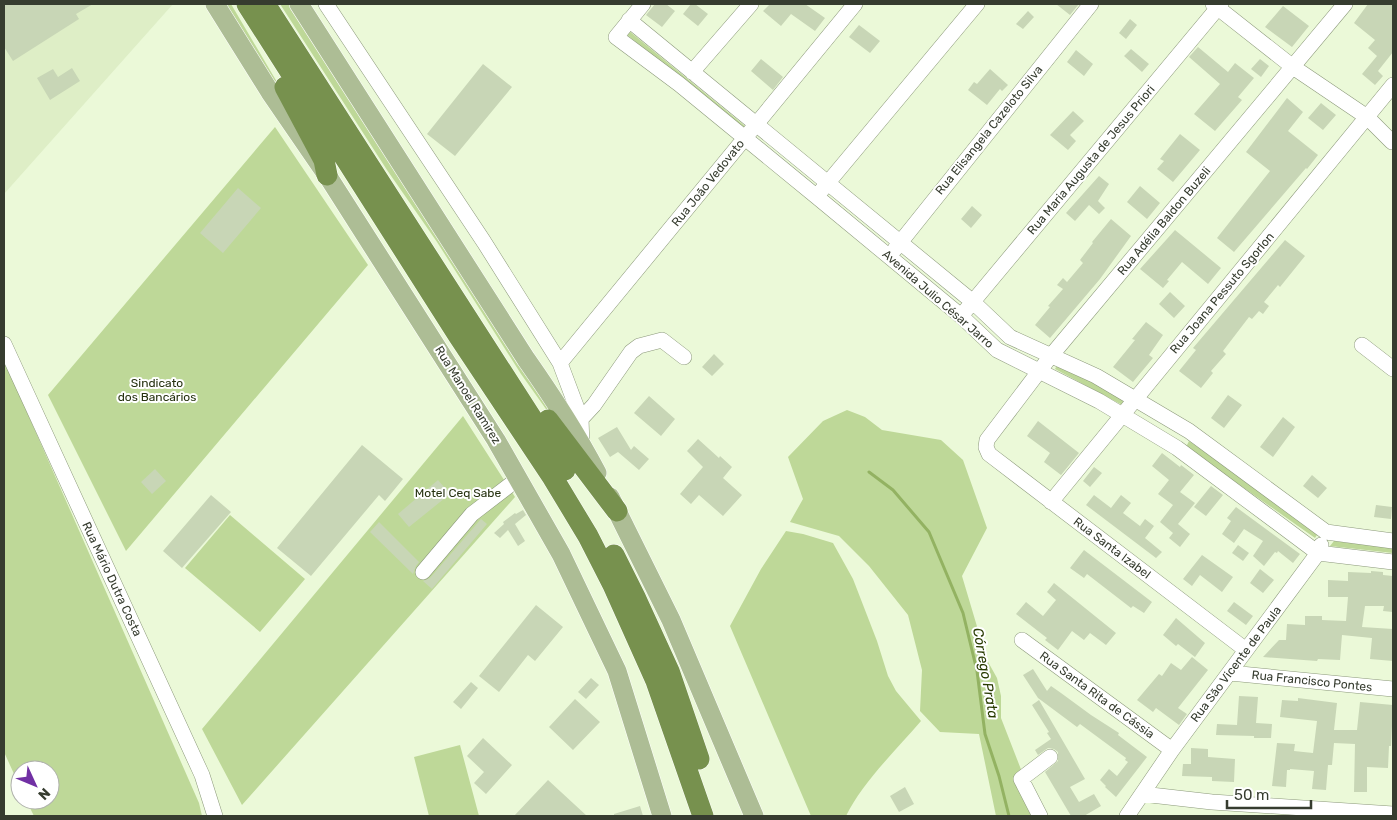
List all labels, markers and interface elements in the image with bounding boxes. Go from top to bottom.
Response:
street label: Rua Elisangela Cazeloto Silva [933,63,1045,197]
street label: Rua Maria Augusta de Jesus Priori [1024,82,1158,237]
street label: Rua João Vedovato [669,137,747,229]
street label: Rua Adélia Baldon Buzeli [1115,164,1214,278]
street label: Rua Joana Pessuto Sgorlon [1167,229,1277,357]
street label: Avenida Julio César Jarro [879,247,997,351]
street label: Rua Manoel Ramirez [432,343,504,447]
park label: Sindicato dos Bancários [118,376,196,404]
park label: Motel Ceq Sabe [415,486,501,500]
street label: Rua Santa Izabel [1071,514,1153,582]
street label: Rua Mário Dutra Costa [79,520,145,638]
street label: Rua São Vicente de Paula [1188,603,1284,725]
water label: Córrego Prata [969,626,1002,720]
street label: Rua Santa Rita de Cássia [1037,649,1157,741]
street label: Rua Francisco Pontes [1251,668,1373,694]
north arrow [10,760,60,810]
scale bar [1227,778,1311,810]
text: N [34,784,54,803]
text: 50 m [1234,786,1269,804]

